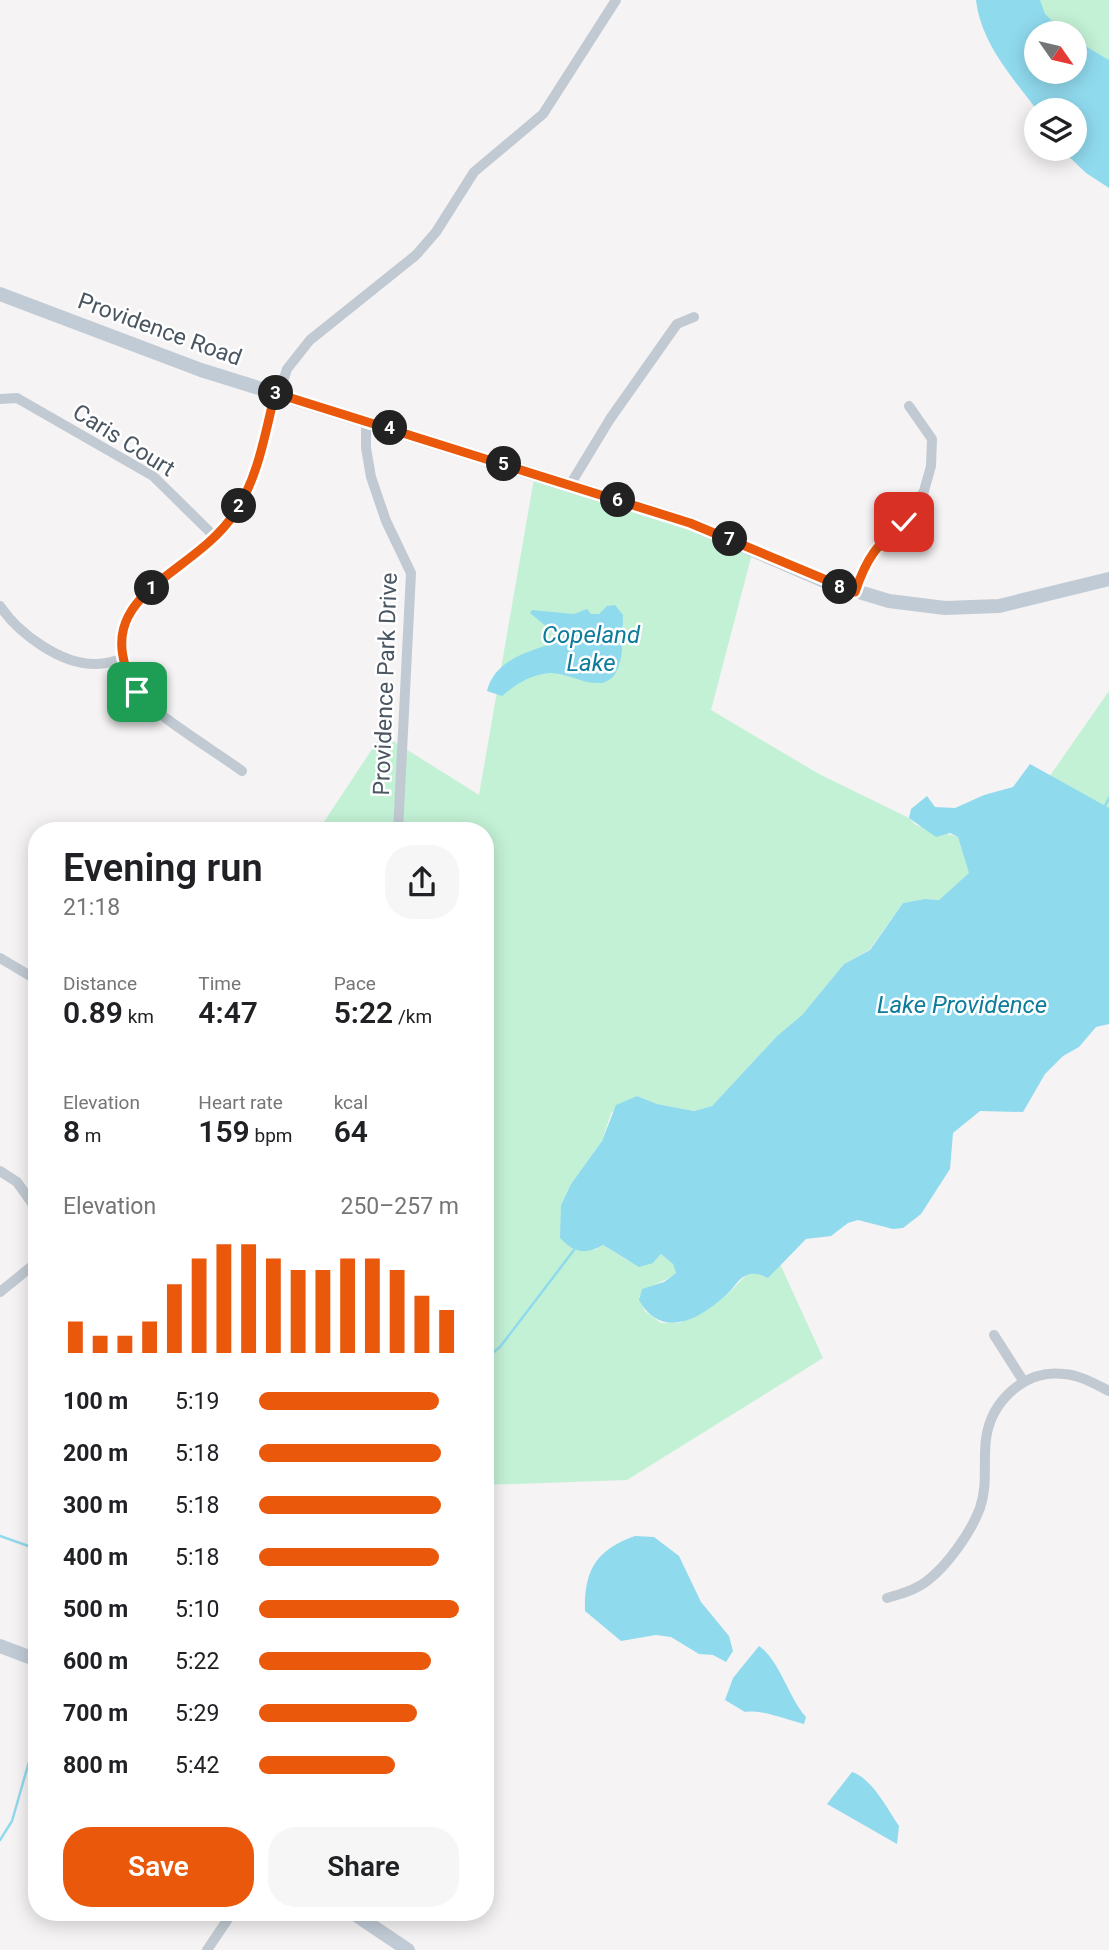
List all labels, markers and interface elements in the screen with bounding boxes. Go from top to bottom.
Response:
north arrow [1024,21,1087,84]
map controls [1024,21,1087,161]
button: layers [1024,98,1087,161]
street label: Providence Road [74,287,245,372]
pin: 3 [258,376,294,410]
text: 3 [270,381,281,404]
street label: Caris Court [68,398,180,482]
pin: 4 [372,410,408,446]
text: 4 [384,416,395,439]
pin: 5 [486,447,522,482]
text: 5 [498,452,509,475]
pin: 6 [600,482,636,518]
text: 6 [612,488,623,511]
pin: 2 [222,489,256,524]
pin [874,492,934,552]
text: 2 [233,494,244,517]
icon: check [885,503,923,541]
pin: 7 [712,522,748,556]
text: 7 [724,527,735,550]
pin: 1 [134,570,170,606]
pin: 8 [822,570,858,604]
street label: Providence Park Drive [368,572,403,796]
text: 8 [834,575,845,598]
text: 1 [146,576,157,599]
water label: Copeland Lake [542,621,641,677]
pin [107,662,167,722]
icon: arrive [118,673,156,711]
button: share [385,845,459,919]
text: Evening run [63,846,263,890]
text: 21:18 [63,894,120,921]
text: Distance [63,972,137,995]
text: Time [198,972,241,995]
text: Pace [334,972,376,995]
water label: Lake Providence [877,991,1047,1019]
text: 0.89 [63,995,123,1030]
text: 4:47 [198,995,258,1030]
text: 5:22 [334,995,393,1030]
text: km [123,1005,154,1028]
text: /km [393,1005,432,1028]
text: Elevation [63,1091,140,1114]
text: Heart rate [198,1091,283,1114]
text: kcal [334,1091,368,1114]
text: 8 [63,1114,80,1149]
text: 159 [198,1114,250,1149]
text: 64 [334,1114,368,1149]
text: m [80,1124,102,1147]
text: bpm [250,1124,292,1147]
text: Elevation [63,1193,156,1220]
text: 250–257 m [340,1193,459,1220]
text: 100 m [63,1388,128,1415]
text: 5:19 [175,1388,219,1415]
text: 200 m [63,1440,128,1467]
text: 5:18 [175,1440,219,1467]
text: 300 m [63,1492,128,1519]
text: 5:18 [175,1492,219,1519]
text: 400 m [63,1544,128,1571]
text: 5:18 [175,1544,219,1571]
text: 500 m [63,1596,128,1623]
text: 5:10 [175,1596,219,1623]
text: 600 m [63,1648,128,1675]
text: 5:22 [175,1648,219,1675]
text: 700 m [63,1700,128,1727]
text: 5:29 [175,1700,219,1727]
text: 800 m [63,1752,128,1779]
text: 5:42 [175,1752,219,1779]
button: Save [63,1827,254,1907]
button: Share [268,1827,459,1907]

